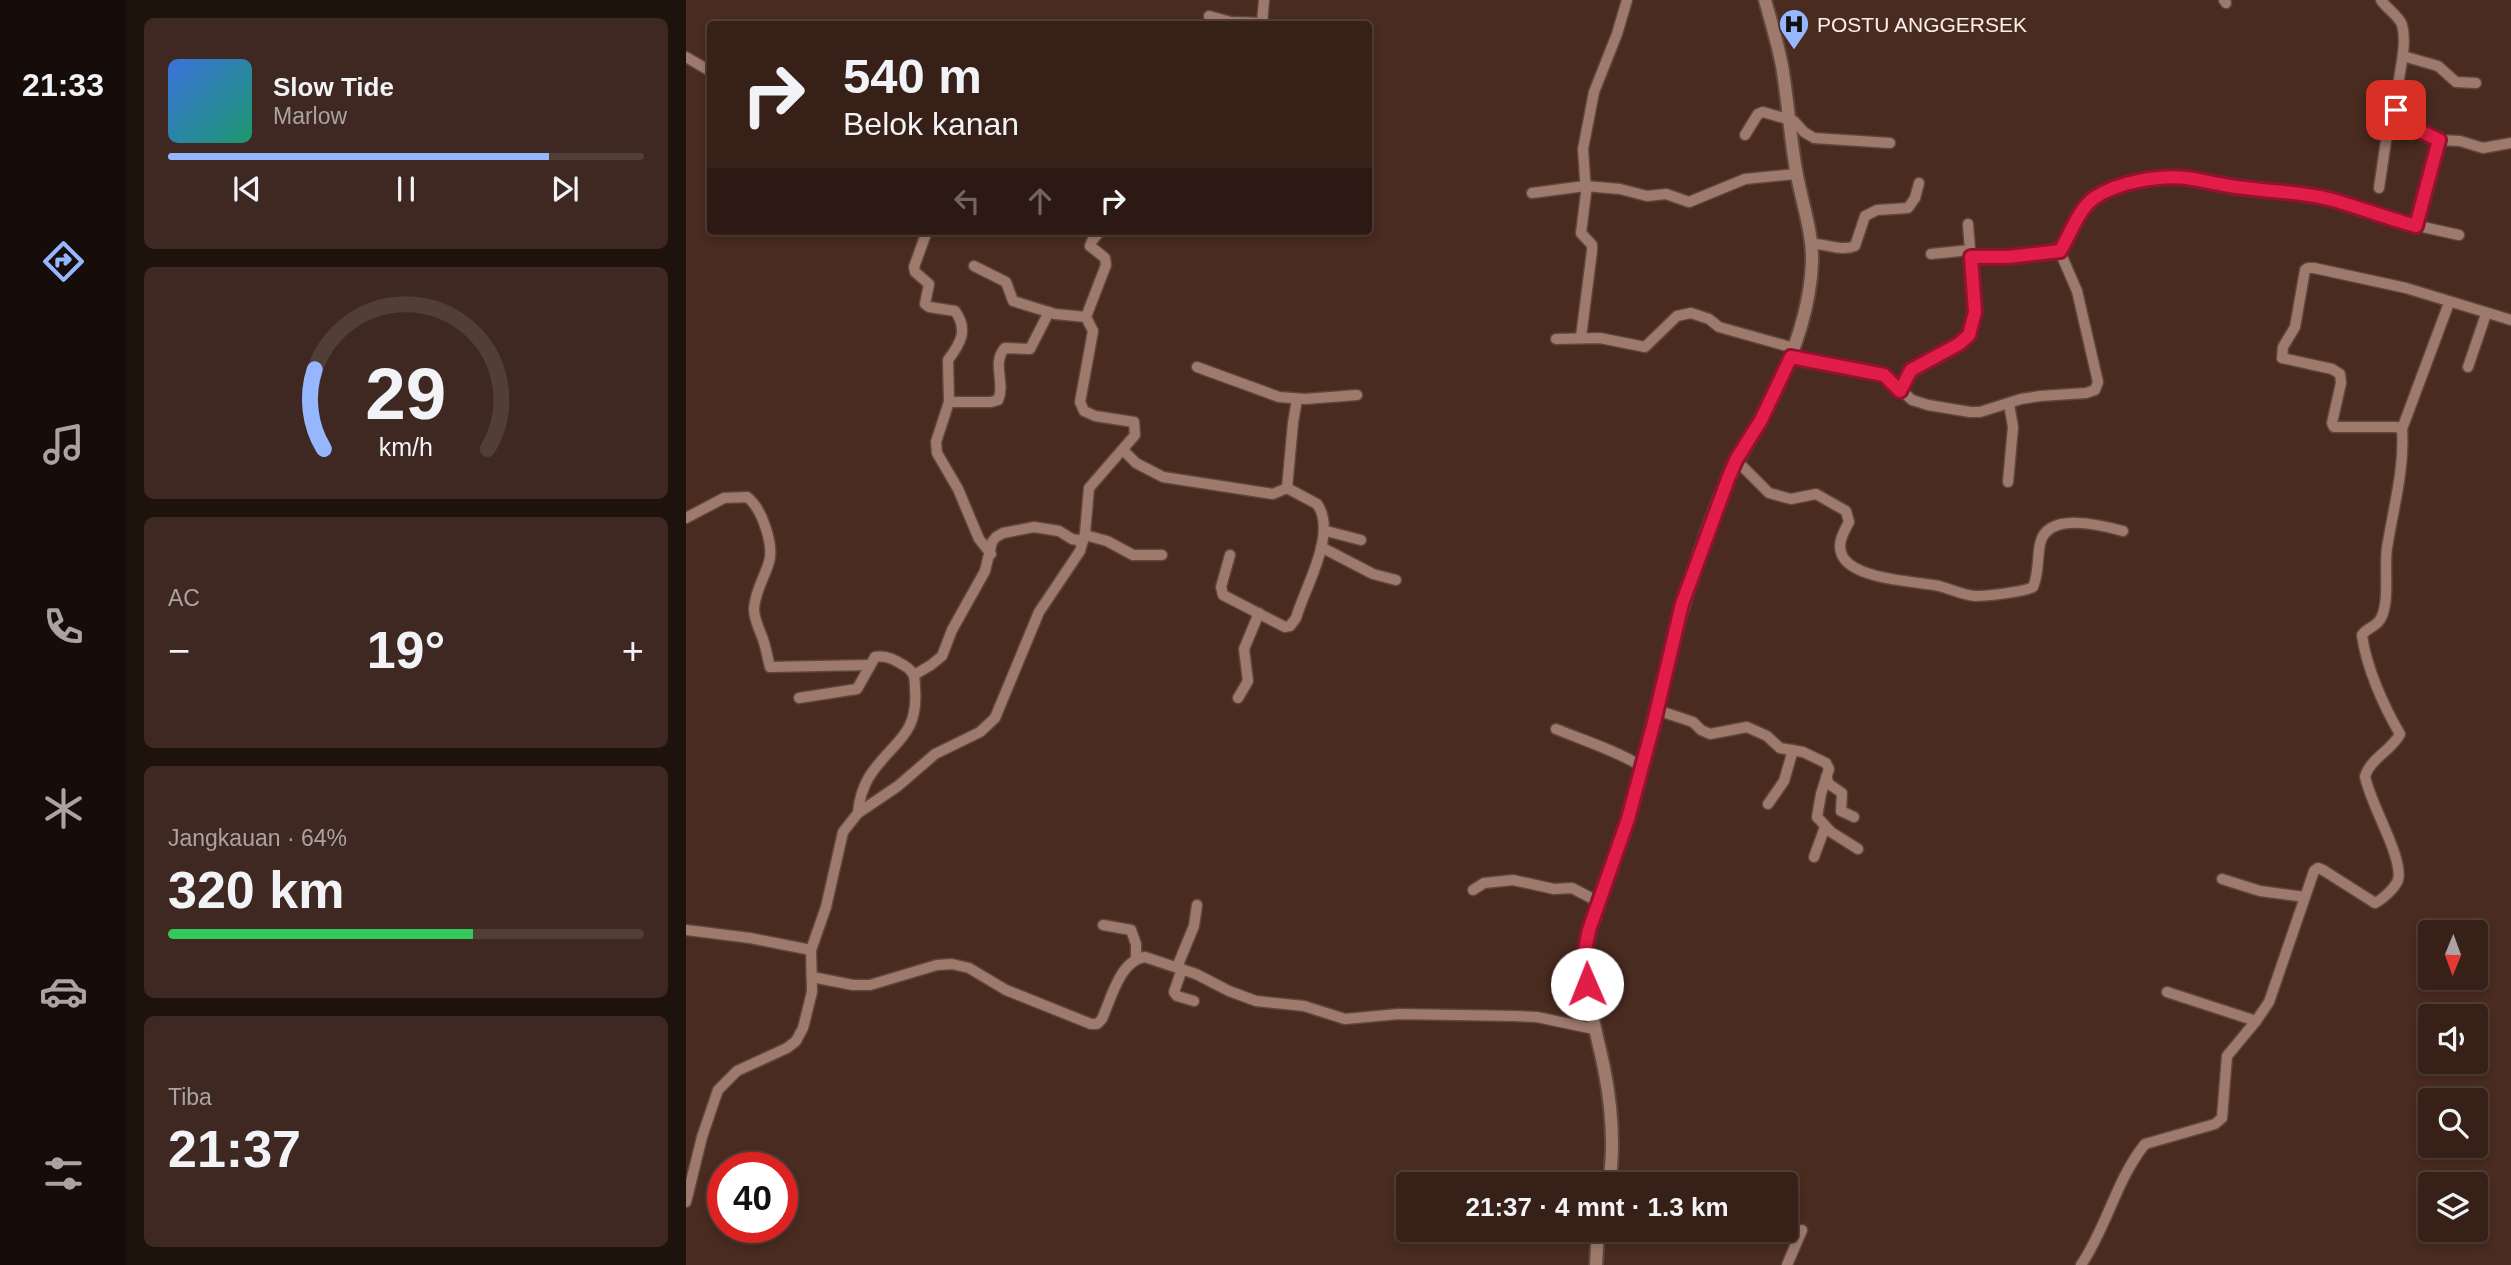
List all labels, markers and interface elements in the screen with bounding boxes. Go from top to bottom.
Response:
hospital icon: POSTU ANGGERSEK [1777,7,1811,51]
place label: POSTU ANGGERSEK [1817,13,2027,36]
icon: right [728,49,819,140]
text: 540 m [843,49,982,103]
text: 21:33 [22,67,104,103]
text: Slow Tide [273,72,394,102]
pin [2366,80,2426,140]
icon: arrive [2377,91,2415,129]
text: Marlow [273,103,347,129]
text: Belok kanan [843,106,1019,142]
icon: previous [228,170,266,208]
icon: pause [387,170,425,208]
icon: next [546,170,584,208]
icon: left [948,182,986,220]
icon: ahead [1021,182,1059,220]
icon: right [1094,182,1132,220]
icon: directions [39,237,88,286]
text: 29 [366,354,446,435]
icon: music [39,420,88,469]
text: km/h [379,433,433,461]
text: AC [168,585,200,611]
icon: phone [39,602,88,651]
text: 19° [367,621,445,679]
text: − [168,630,190,672]
text: + [622,630,644,672]
icon: climate [39,784,88,833]
text: Jangkauan · 64% [168,825,347,851]
text: 320 km [168,861,344,919]
north arrow [2418,920,2488,990]
map controls [2418,920,2488,1242]
position arrow [1550,947,1624,1021]
icon: car [39,967,88,1016]
button: sound [2418,1004,2488,1074]
text: Tiba [168,1084,212,1110]
button: search [2418,1088,2488,1158]
text: 21:37 [168,1120,301,1178]
icon: filters [39,1149,88,1198]
speed limit sign: 40 [707,1152,798,1243]
button: layers [2418,1172,2488,1242]
text: 21:37 · 4 mnt · 1.3 km [1466,1192,1729,1222]

